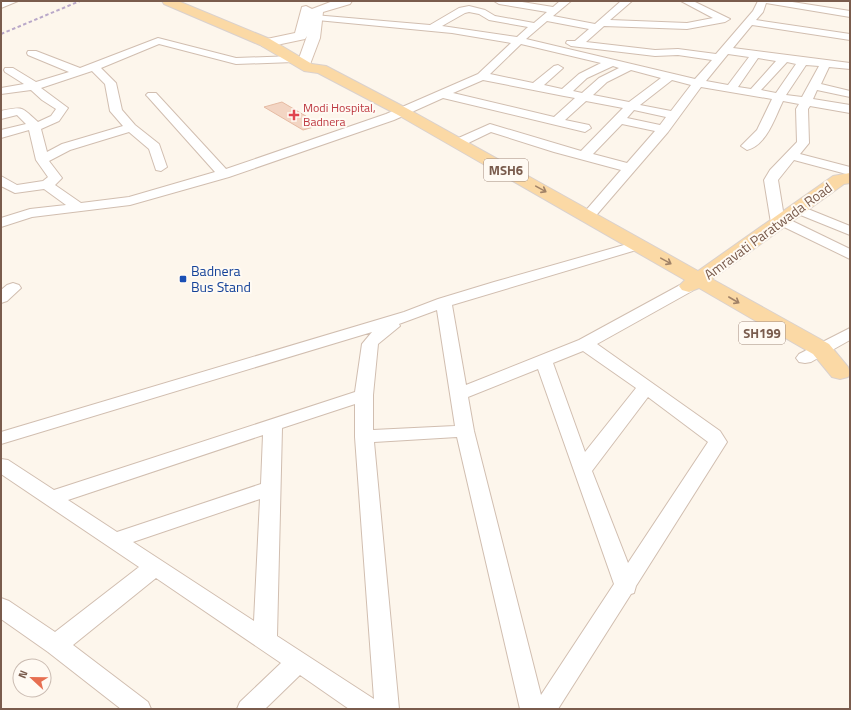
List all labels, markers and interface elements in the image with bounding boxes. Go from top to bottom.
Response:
place label: Modi Hospital, Badnera [303,98,376,131]
marker: Modi Hospital, Badnera [288,109,300,121]
road number: MSH6 [484,159,528,181]
street label: Amravati Paratwada Road [699,177,836,284]
one-way arrow [534,186,546,194]
one-way arrow [660,257,672,265]
place label: Badnera Bus Stand [191,260,251,297]
marker: Badnera Bus Stand [178,274,188,284]
one-way arrow [728,296,740,304]
road number: SH199 [739,322,785,344]
north arrow [12,658,52,698]
text: N [14,668,32,681]

